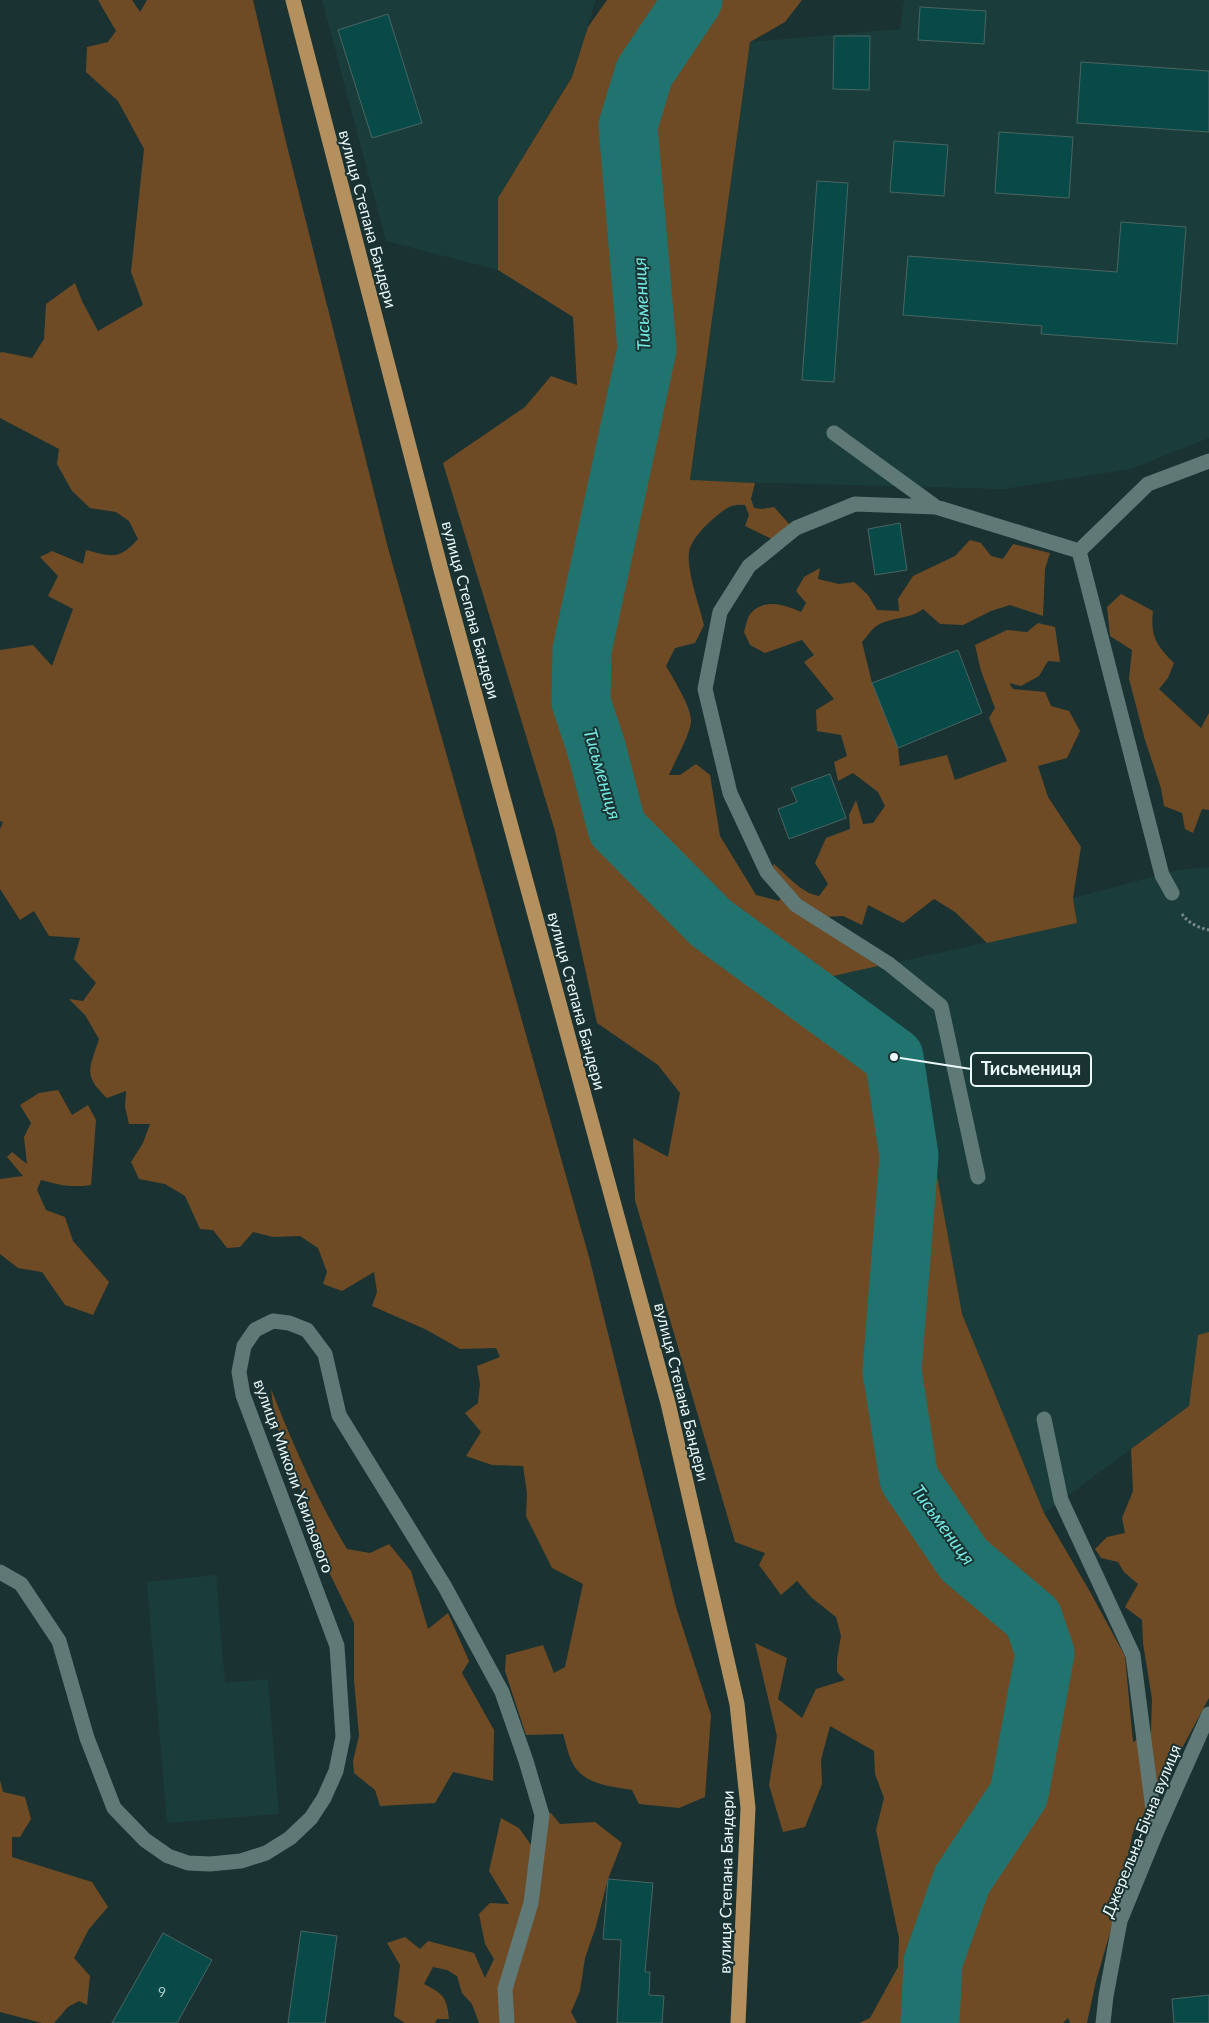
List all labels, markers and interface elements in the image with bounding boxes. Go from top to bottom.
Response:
street label: вулиця Степана Бандери [336,128,401,310]
water label: Тисьмениця [628,257,654,351]
street label: вулиця Степана Бандери [439,519,504,701]
water label: Тисьмениця [579,726,626,822]
street label: вулиця Степана Бандери [545,910,610,1092]
callout: Тисьмениця [971,1053,1091,1086]
text: Тисьмениця [981,1057,1081,1079]
street label: вулиця Степана Бандери [651,1301,714,1483]
street label: вулиця Миколи Хвильового [251,1376,338,1575]
water label: Тисьмениця [907,1480,980,1569]
street label: Джерельна-Бічна вулиця [1097,1741,1184,1920]
street label: вулиця Степана Бандери [714,1790,737,1974]
house number: 9 [158,1983,166,2000]

